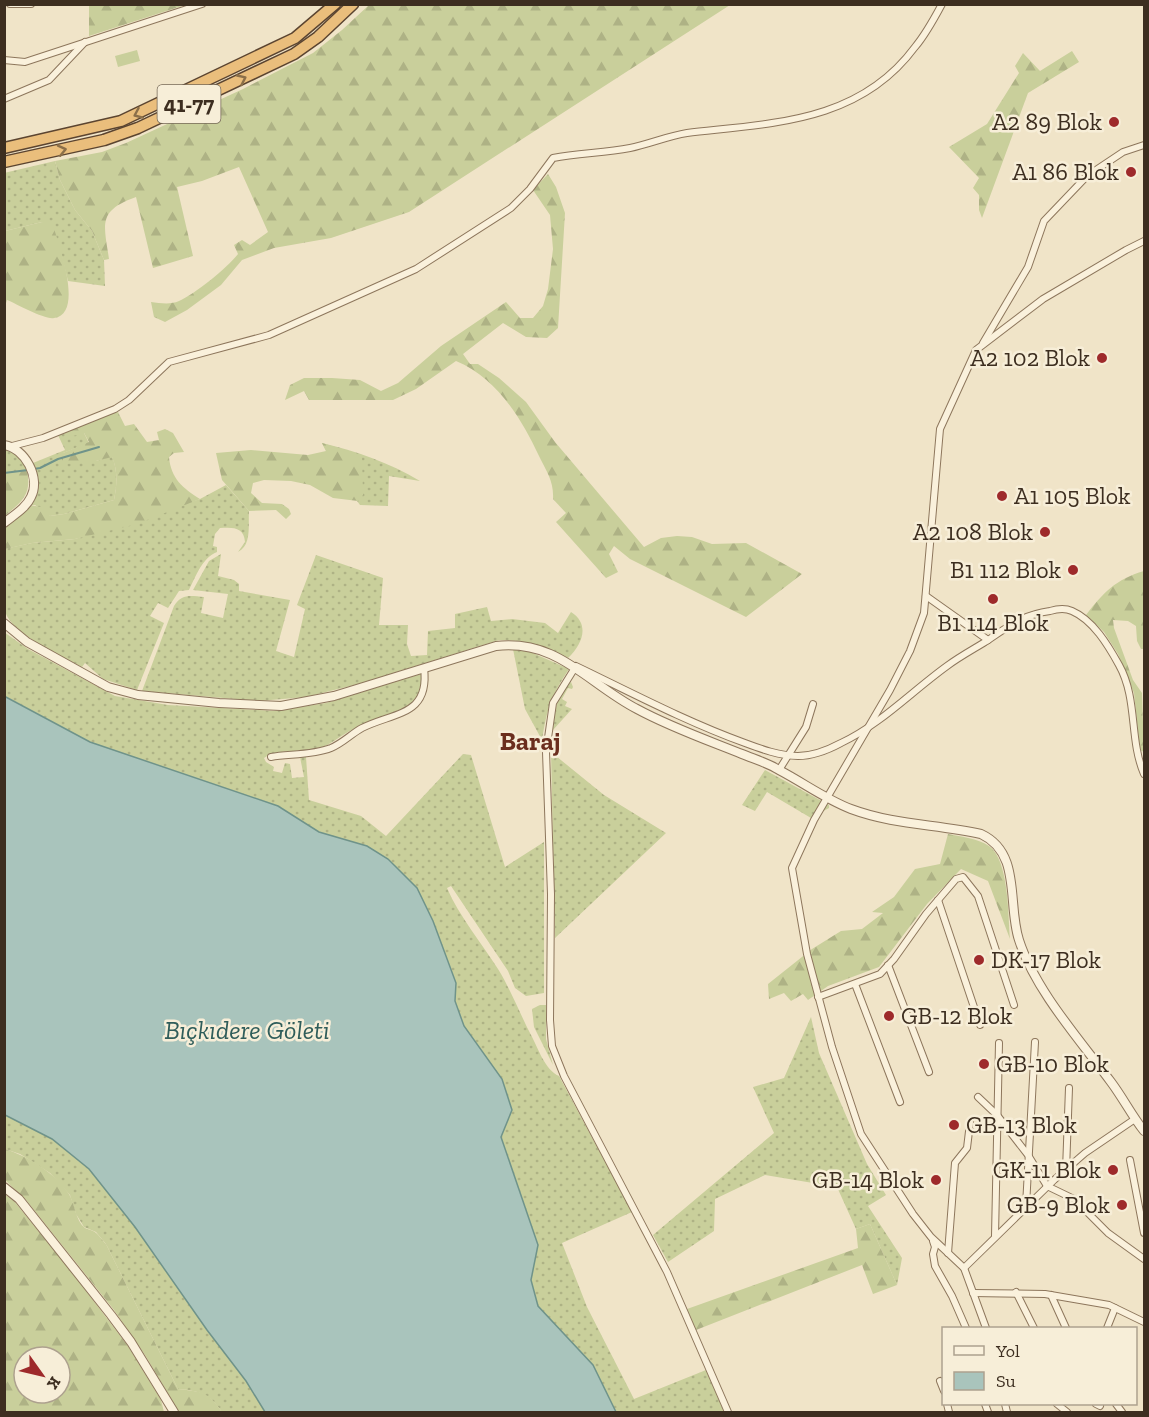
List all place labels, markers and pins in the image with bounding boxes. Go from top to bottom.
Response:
place label: A2 89 Blok [992,107,1103,136]
marker: A2 89 Blok [1107,115,1121,129]
place label: A1 86 Blok [1012,157,1120,186]
marker: A1 86 Blok [1124,165,1138,179]
place label: A2 102 Blok [970,343,1091,372]
marker: A2 102 Blok [1095,351,1109,365]
place label: A1 105 Blok [1014,481,1131,510]
marker: A1 105 Blok [995,489,1009,503]
place label: A2 108 Blok [913,517,1034,546]
marker: A2 108 Blok [1038,525,1052,539]
place label: B1 112 Blok [950,555,1062,584]
marker: B1 112 Blok [1066,563,1080,577]
marker: B1 114 Blok [986,592,1000,606]
place label: B1 114 Blok [937,608,1049,637]
place label: DK-17 Blok [991,945,1101,974]
marker: DK-17 Blok [972,953,986,967]
place label: GB-12 Blok [901,1001,1013,1030]
marker: GB-12 Blok [882,1009,896,1023]
place label: GB-10 Blok [996,1049,1110,1078]
marker: GB-10 Blok [977,1057,991,1071]
place label: GB-13 Blok [966,1110,1077,1139]
marker: GB-13 Blok [947,1118,961,1132]
place label: GK-11 Blok [993,1155,1102,1184]
marker: GK-11 Blok [1106,1163,1120,1177]
place label: GB-14 Blok [812,1165,925,1194]
marker: GB-14 Blok [929,1173,943,1187]
place label: GB-9 Blok [1007,1190,1111,1219]
marker: GB-9 Blok [1115,1198,1129,1212]

